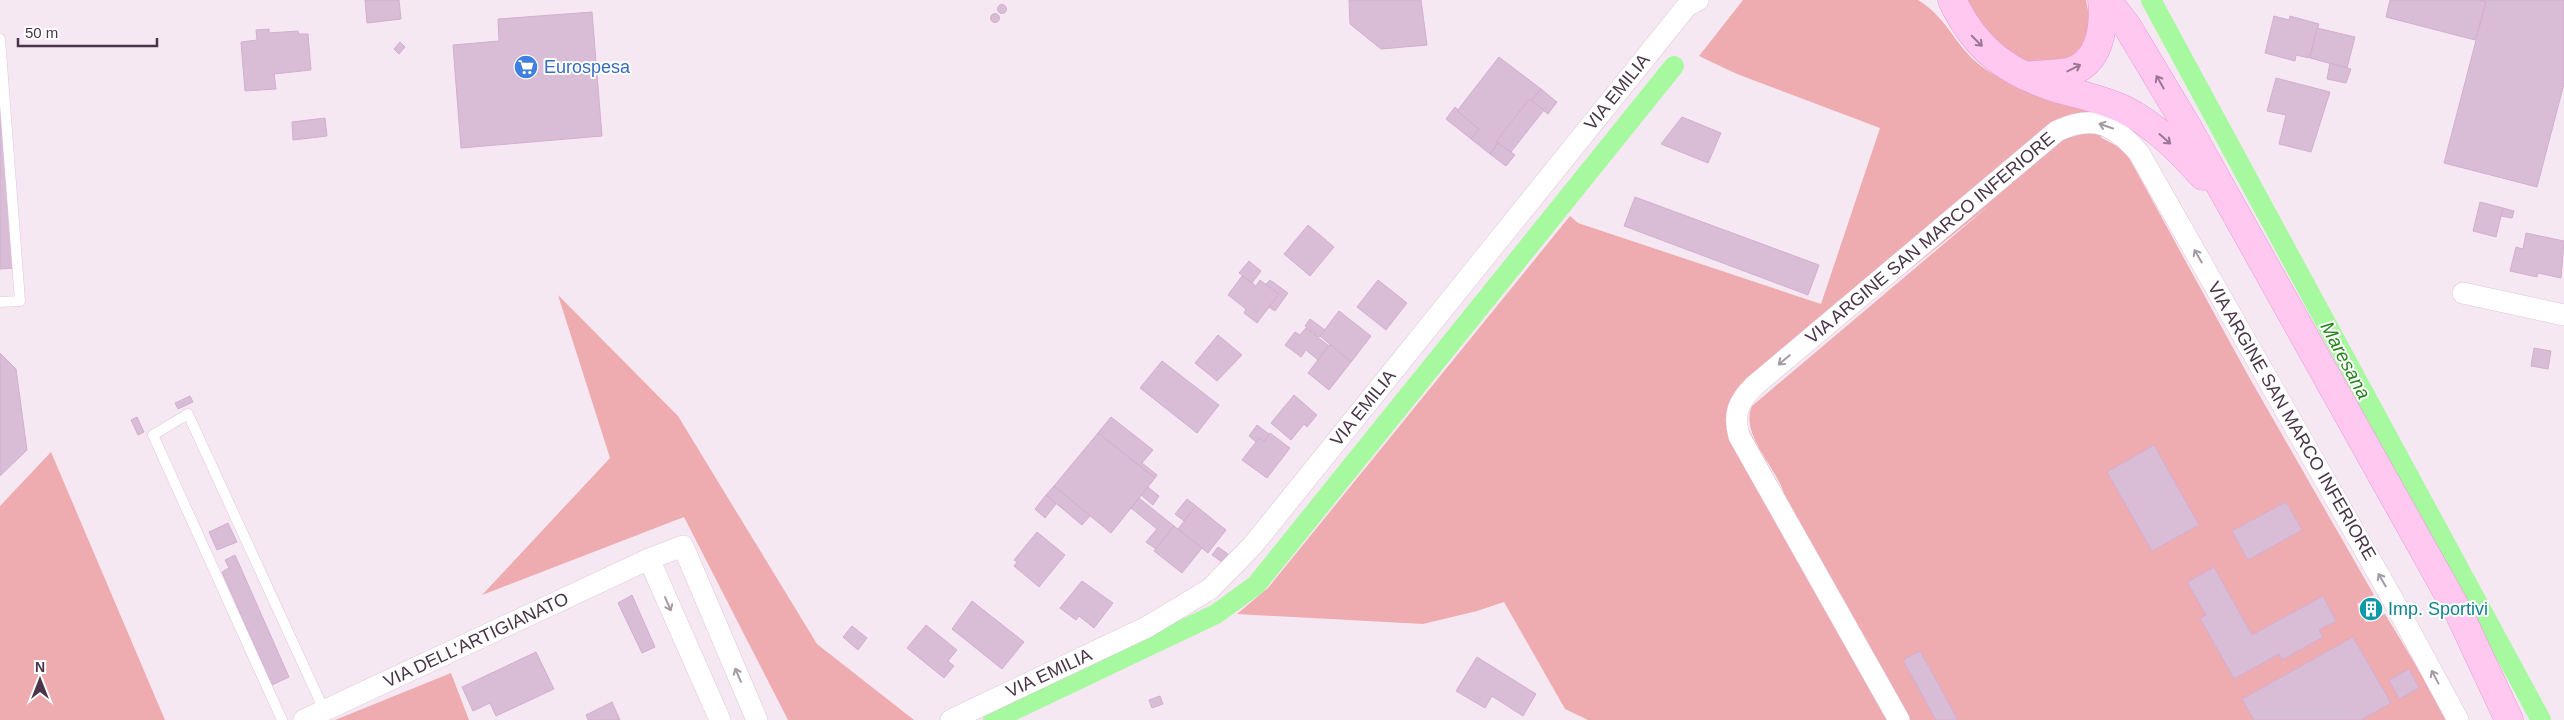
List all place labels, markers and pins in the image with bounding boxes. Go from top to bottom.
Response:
supermarket icon: Eurospesa [513,54,539,80]
place label: Eurospesa [544,57,631,77]
building icon: Imp. Sportivi [2358,596,2384,622]
place label: Imp. Sportivi [2388,599,2488,619]

